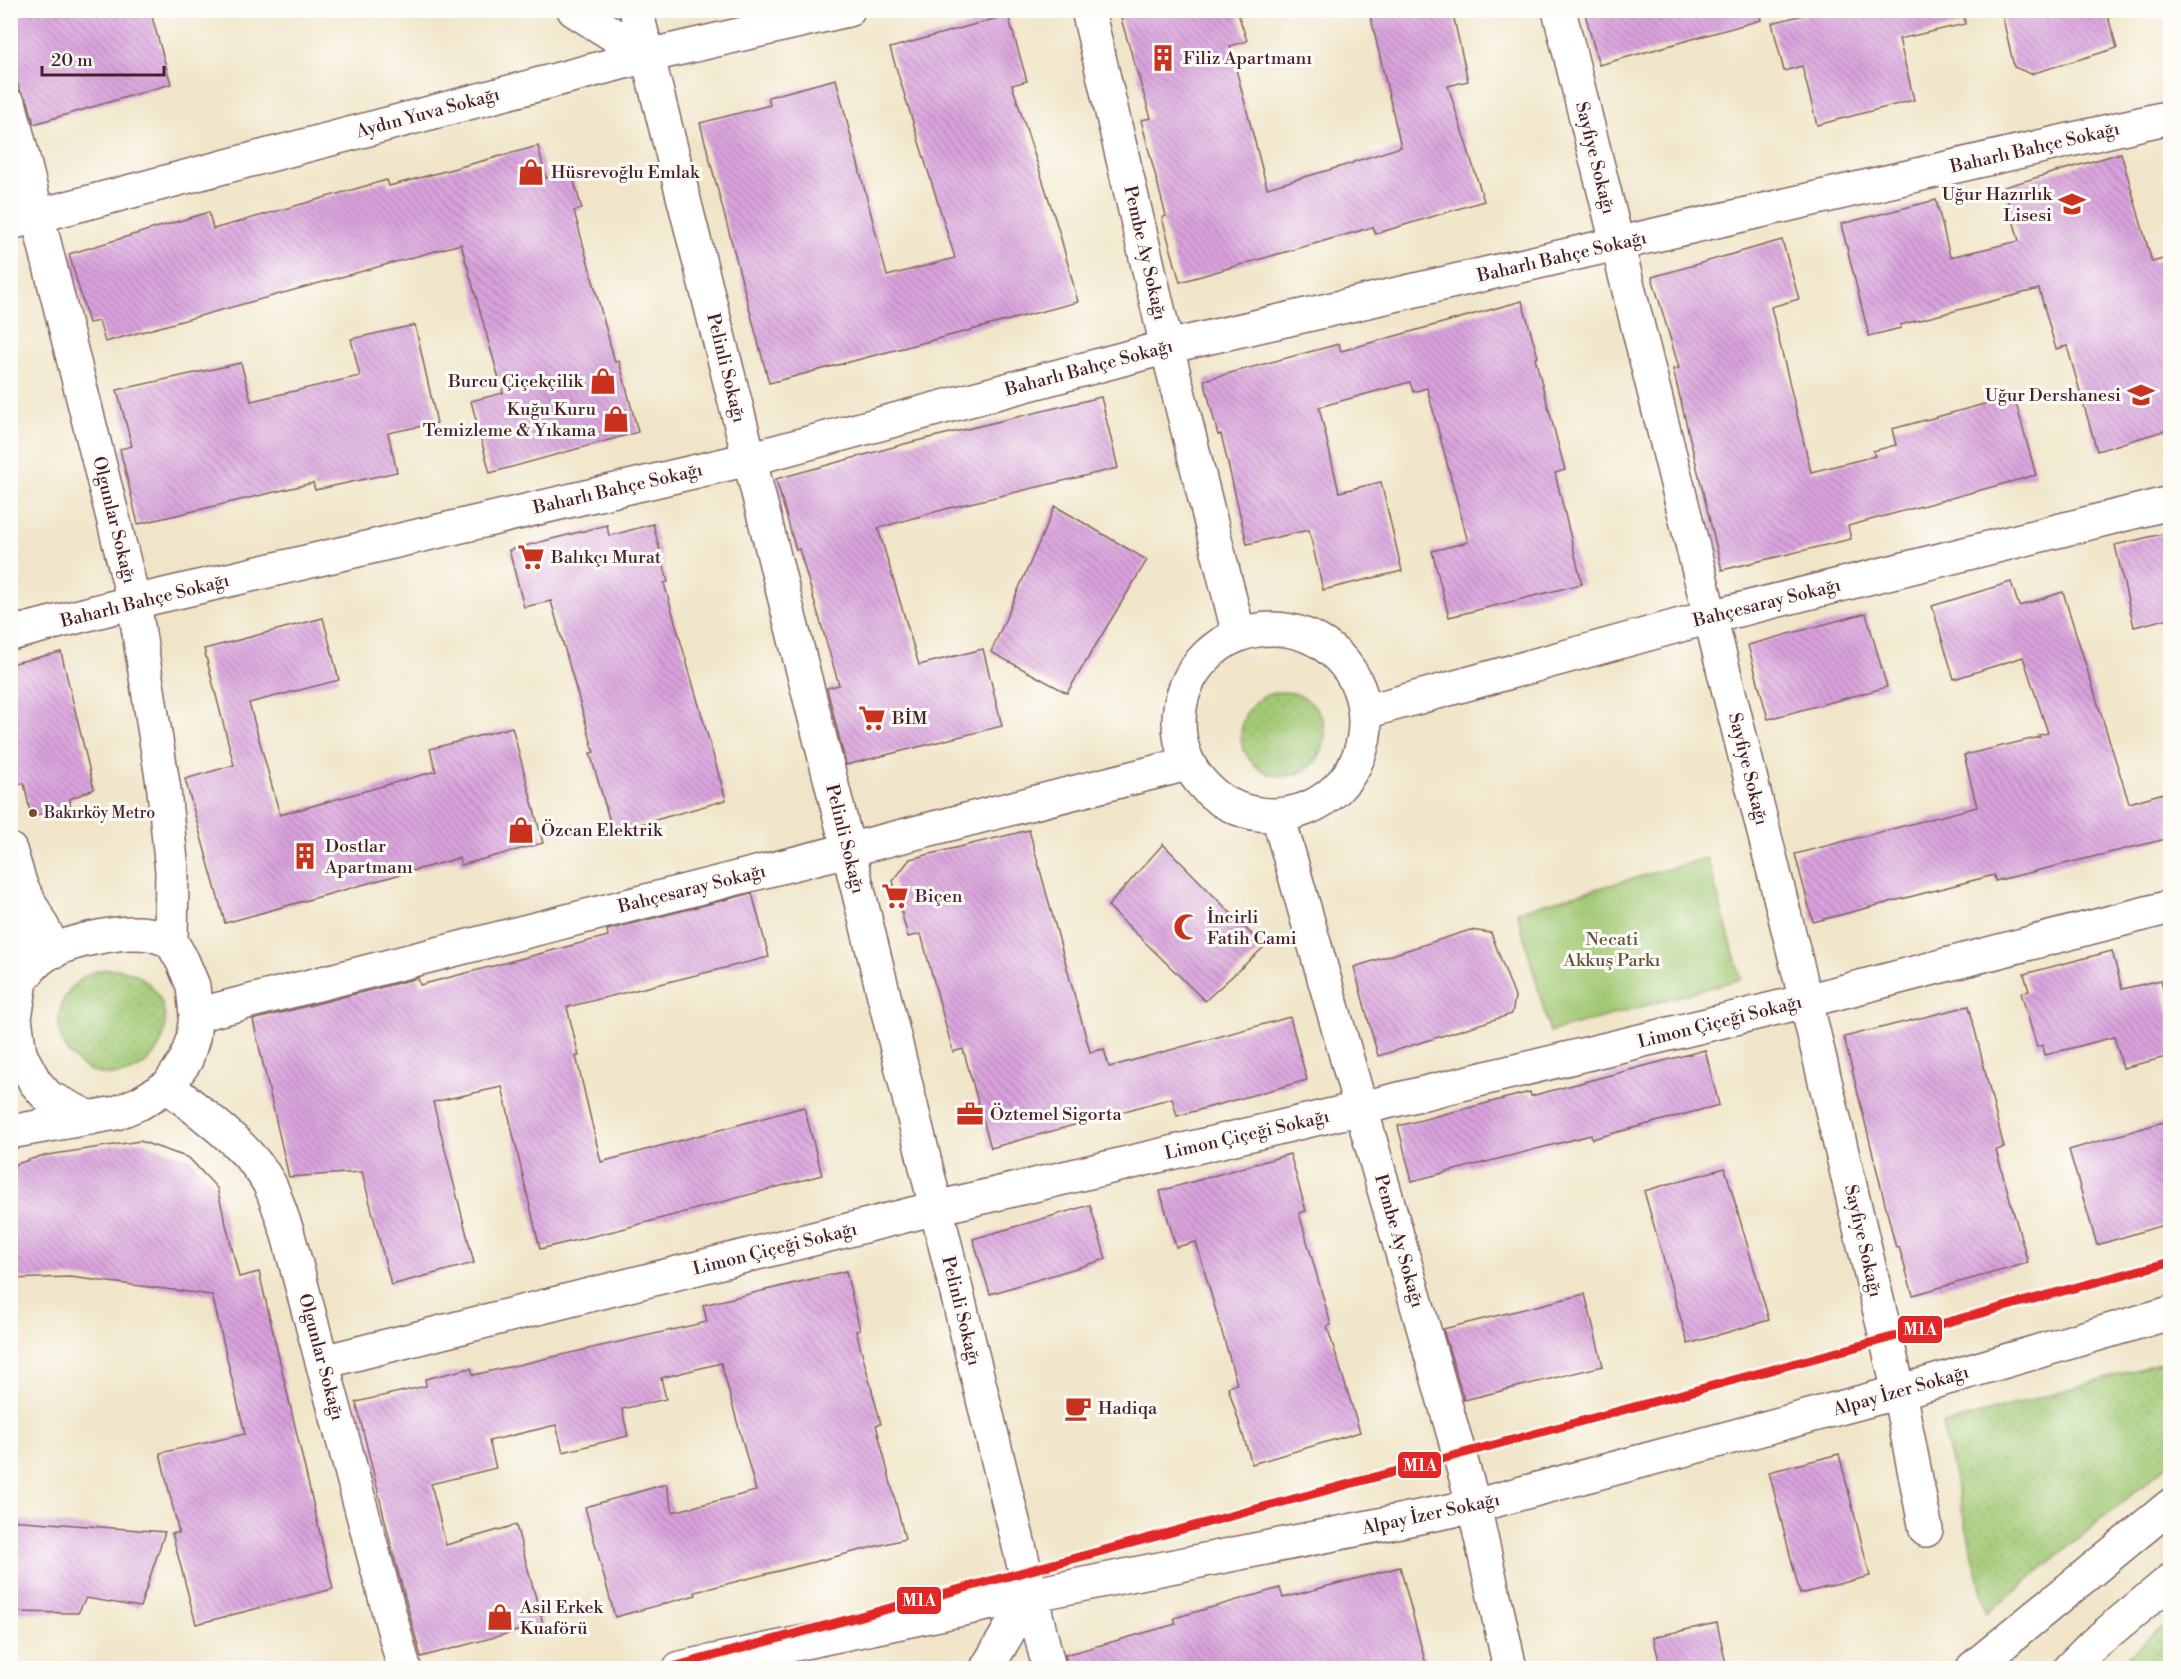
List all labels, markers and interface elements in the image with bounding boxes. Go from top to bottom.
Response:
scale bar [42,39,164,77]
building icon: Filiz Apartmanı [1148,43,1178,73]
place label: Filiz Apartmanı [1183,47,1312,70]
text: 20 m [51,49,93,72]
street label: Aydın Yuva Sokağı [353,83,502,143]
street label: Sayfiye Sokağı [1570,99,1620,217]
street label: Baharlı Bahçe Sokağı [1947,117,2122,179]
shop icon: Hüsrevoğlu Emlak [516,157,546,187]
place label: Hüsrevoğlu Emlak [551,161,701,184]
street label: Pembe Ay Sokağı [1118,183,1172,323]
place label: Uğur Hazırlık Lisesi [1942,183,2054,227]
school or university icon: Uğur Hazırlık Lisesi [2057,189,2087,219]
street label: Baharlı Bahçe Sokağı [1474,226,1649,288]
street label: Pelinli Sokağı [701,311,751,425]
street label: Baharlı Bahçe Sokağı [1001,334,1176,402]
shop icon: Burcu Çiçekçilik [588,366,618,396]
place label: Burcu Çiçekçilik [447,370,585,393]
school or university icon: Uğur Dershanesi [2126,380,2156,410]
place label: Uğur Dershanesi [1985,384,2121,407]
place label: Kuğu Kuru Temizleme & Yıkama [423,398,597,442]
shop icon: Kuğu Kuru Temizleme & Yıkama [601,404,631,434]
street label: Olgunlar Sokağı [87,454,141,586]
street label: Baharlı Bahçe Sokağı [530,458,705,520]
supermarket icon: Balıkçı Murat [516,542,546,572]
place label: Balıkçı Murat [550,546,662,569]
street label: Baharlı Bahçe Sokağı [57,569,232,633]
street label: Bahçesaray Sokağı [1690,573,1843,633]
supermarket icon: BİM [857,703,887,733]
place label: BİM [891,707,927,730]
street label: Sayfiye Sokağı [1723,710,1773,828]
street label: Pelinli Sokağı [820,782,870,896]
place label: Bakırköy Metro [43,803,155,823]
marker: Bakırköy Metro [27,807,39,819]
shop icon: Özcan Elektrik [506,815,536,845]
place label: Özcan Elektrik [541,819,664,842]
place label: Dostlar Apartmanı [324,835,413,879]
building icon: Dostlar Apartmanı [290,841,320,871]
street label: Bahçesaray Sokağı [615,859,768,919]
supermarket icon: Biçen [880,881,910,911]
place label: Biçen [914,885,963,908]
place label: İncirli Fatih Cami [1207,906,1297,950]
mosque icon: İncirli Fatih Cami [1172,912,1202,942]
park label: Necati Akkuş Parkı [1563,928,1661,972]
street label: Limon Çiçeği Sokağı [1636,990,1805,1054]
office icon: Öztemel Sigorta [955,1099,985,1129]
place label: Öztemel Sigorta [990,1103,1123,1126]
street label: Limon Çiçeği Sokağı [1162,1105,1332,1165]
street label: Pembe Ay Sokağı [1369,1172,1429,1310]
street label: Sayfiye Sokağı [1839,1182,1887,1300]
street label: Limon Çiçeği Sokağı [691,1217,860,1281]
street label: Pelinli Sokağı [936,1254,986,1368]
street label: Olgunlar Sokağı [293,1291,349,1423]
line badge: M1A [1897,1315,1943,1344]
text: M1A [1903,1320,1938,1340]
street label: Alpay İzer Sokağı [1829,1361,1972,1422]
cafe icon: Hadiqa [1063,1393,1093,1423]
place label: Hadiqa [1098,1397,1158,1420]
line badge: M1A [1397,1451,1442,1479]
text: M1A [1403,1456,1438,1476]
street label: Alpay İzer Sokağı [1359,1488,1502,1540]
line badge: M1A [896,1586,942,1615]
text: M1A [902,1591,937,1611]
place label: Asil Erkek Kuaförü [519,1596,605,1640]
shop icon: Asil Erkek Kuaförü [485,1602,515,1632]

